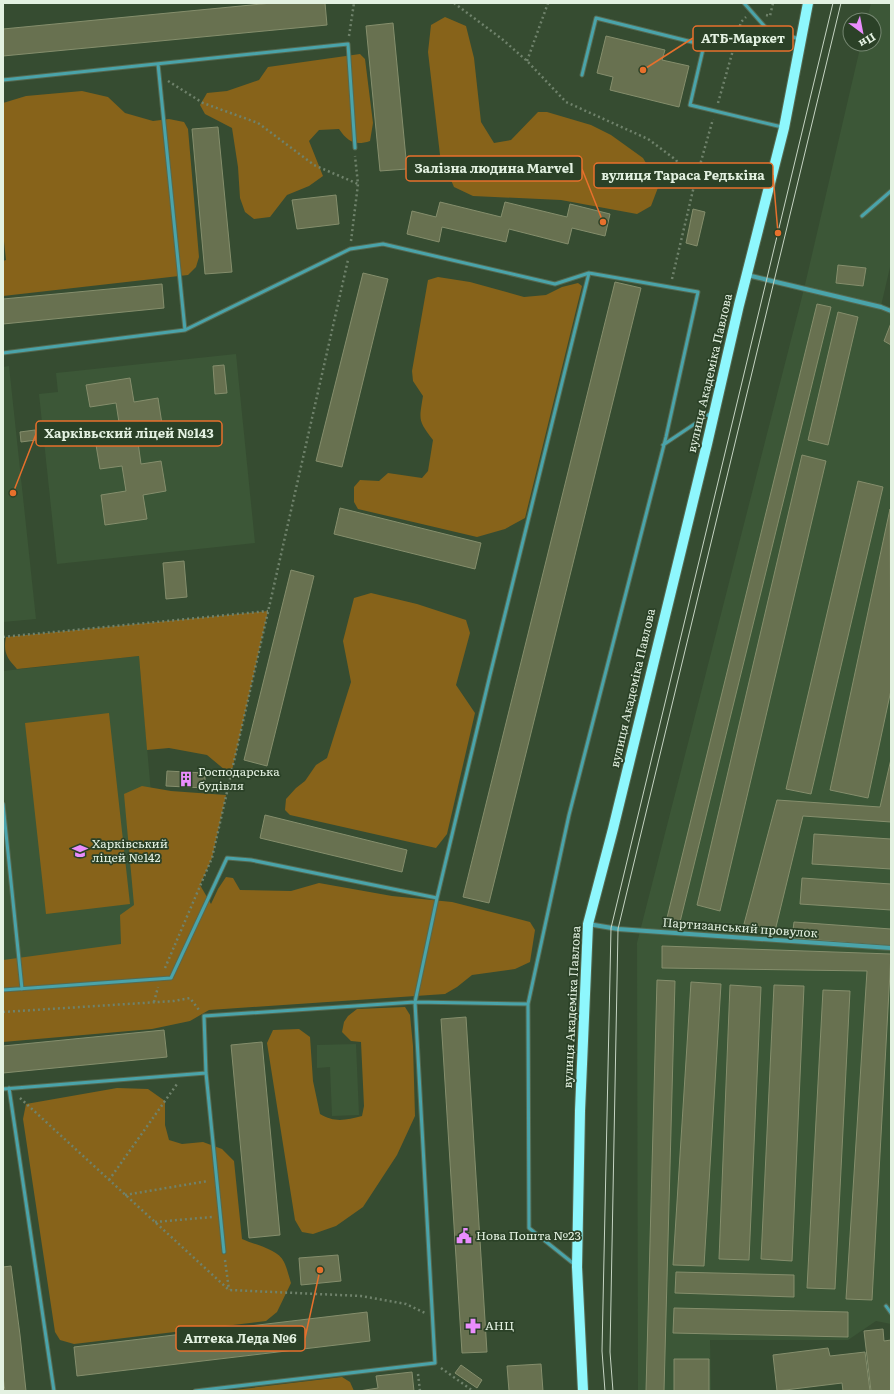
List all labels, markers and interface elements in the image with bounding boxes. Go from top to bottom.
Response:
north arrow [842,12,882,52]
callout: АТБ-Маркет [693,26,793,51]
text: АТБ-Маркет [701,28,785,47]
text: Пн [856,30,879,53]
callout: Залізна людина Marvel [406,156,582,181]
text: Залізна людина Marvel [414,158,574,177]
callout: вулиця Тараса Редькіна [594,163,773,188]
text: вулиця Тараса Редькіна [601,165,765,184]
street label: вулиця Академіка Павлова [682,291,736,454]
callout: Харківьский ліцей №143 [36,421,222,446]
text: Харківьский ліцей №143 [44,423,214,442]
street label: вулиця Академіка Павлова [605,606,659,769]
place label: Господарська будівля [198,762,280,794]
building icon: Господарська будівля [177,770,195,788]
place label: Харківський ліцей №142 [92,834,168,866]
school or university icon: Харківський ліцей №142 [71,842,89,860]
street label: Партизанський провулок [662,913,818,941]
street label: вулиця Академіка Павлова [558,925,584,1089]
place label: Нова Пошта №23 [476,1226,581,1244]
public building icon: Нова Пошта №23 [455,1227,473,1245]
place label: АНЦ [485,1316,514,1334]
pharmacy icon: АНЦ [464,1317,482,1335]
callout: Аптека Леда №6 [176,1326,305,1351]
text: Аптека Леда №6 [183,1328,297,1347]

